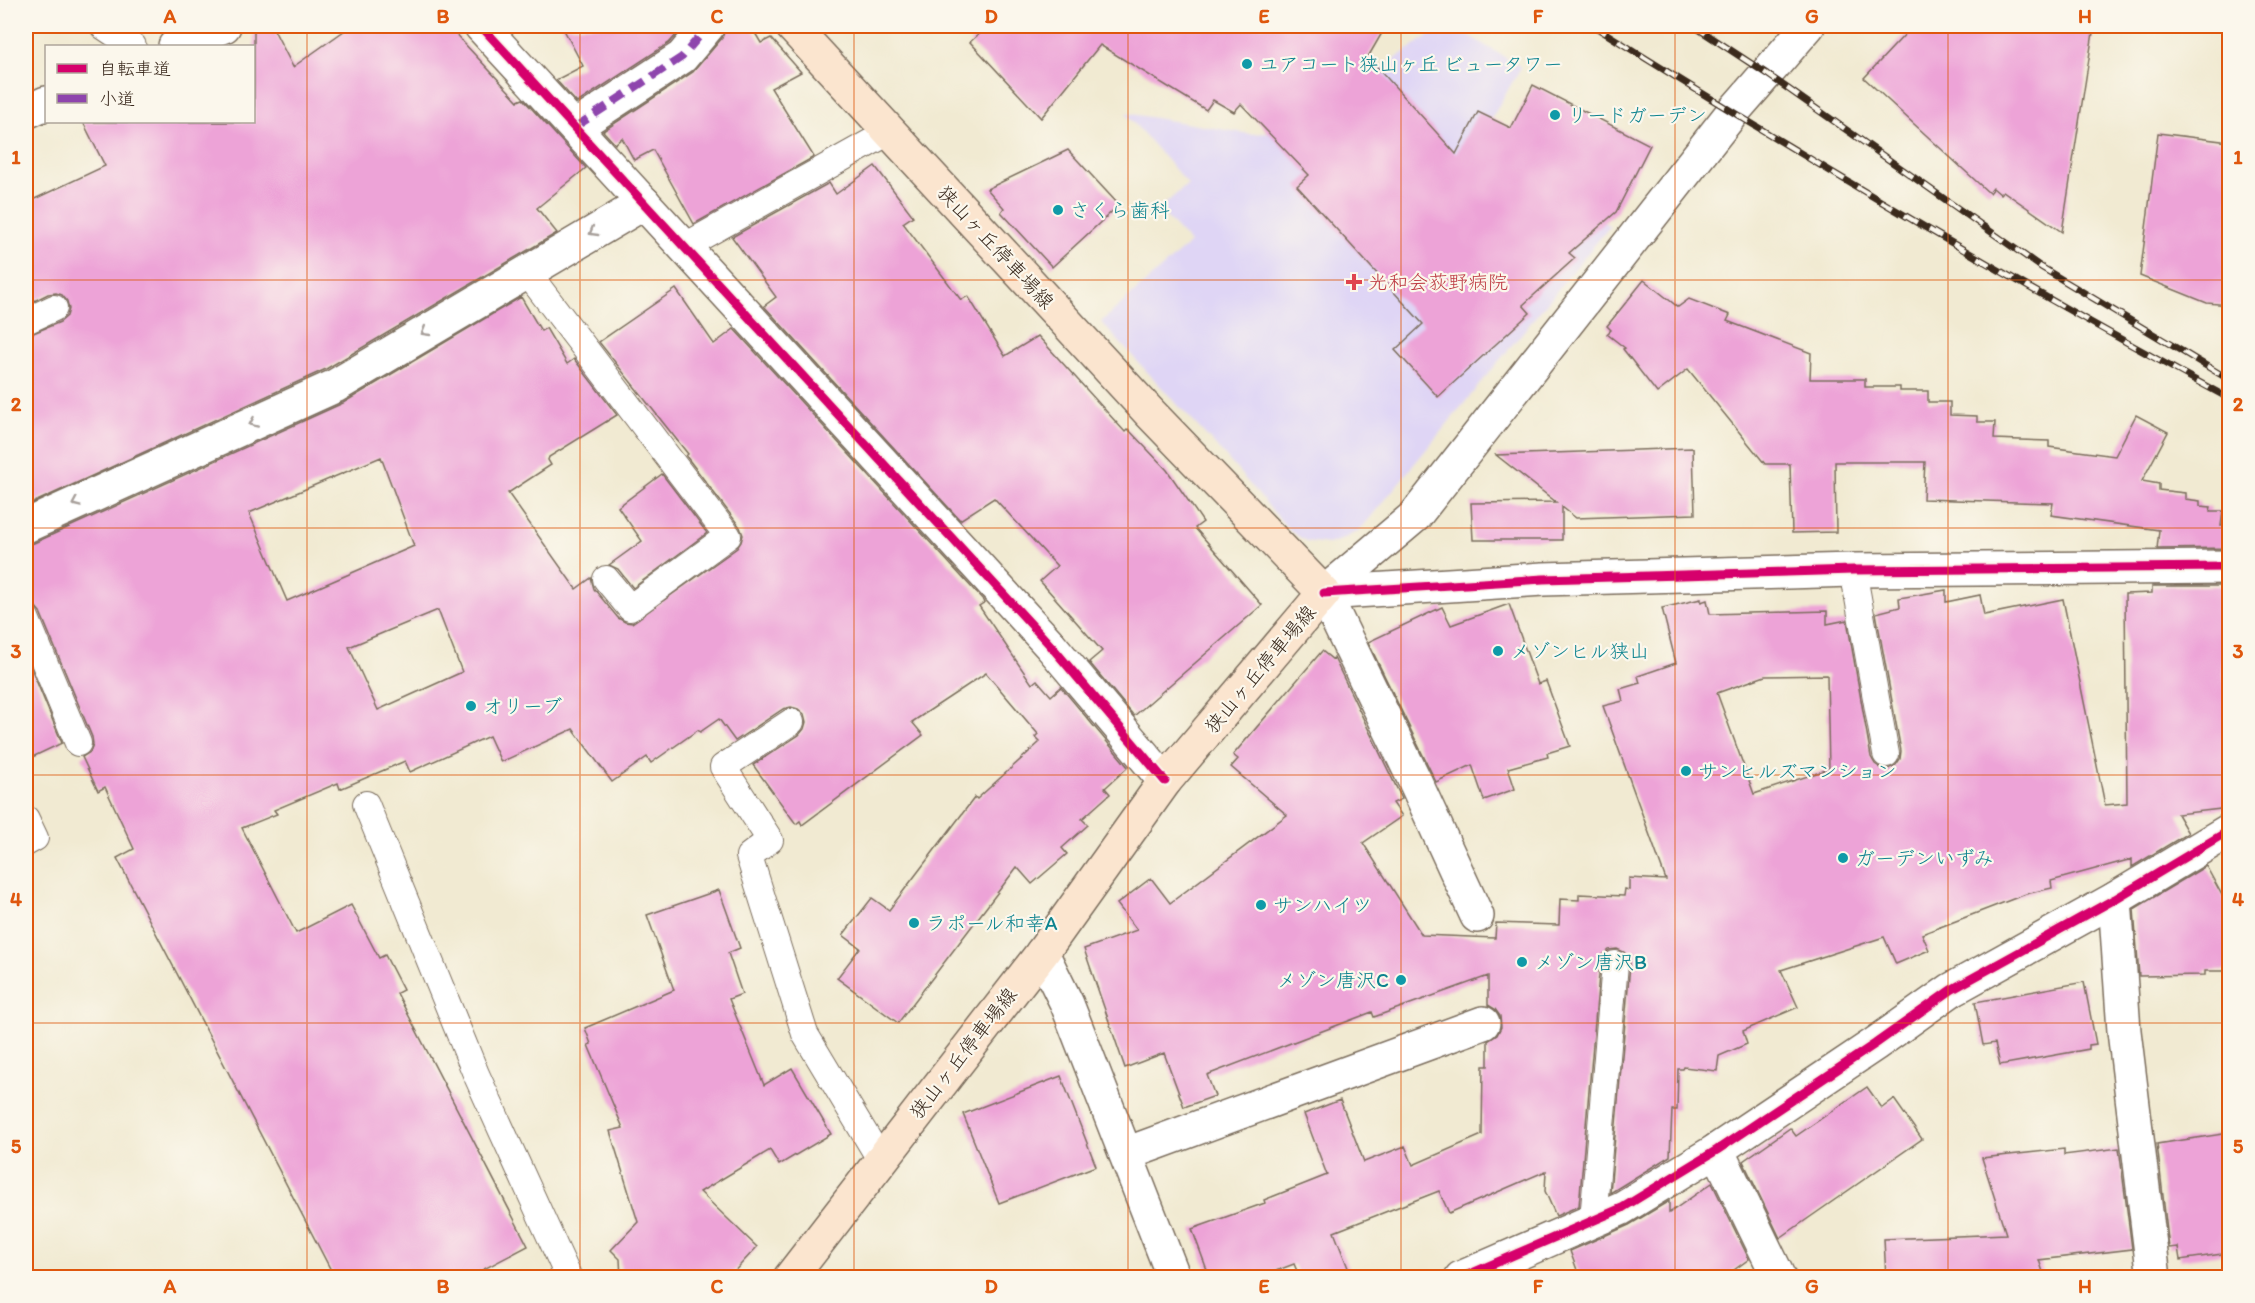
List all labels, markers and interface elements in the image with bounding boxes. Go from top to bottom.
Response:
text: A [163,4,177,28]
text: B [437,4,450,28]
text: C [711,4,724,28]
text: D [984,4,998,28]
text: E [1258,4,1270,28]
text: F [1533,4,1544,28]
text: G [1805,4,1819,28]
text: H [2078,4,2092,28]
legend [45,45,255,123]
place label: ユアコート狭山ヶ丘 ビュータワー [1259,52,1563,76]
marker: ユアコート狭山ヶ丘 ビュータワー [1240,57,1254,71]
text: 自転車道 [99,58,171,80]
text: 小道 [99,88,135,110]
place label: リードガーデン [1567,103,1707,127]
marker: リードガーデン [1548,108,1562,122]
text: 1 [11,145,21,169]
text: 1 [2233,145,2243,169]
street label: 狭山ヶ丘停車場線 [933,180,1059,314]
place label: さくら歯科 [1070,198,1170,222]
marker: さくら歯科 [1051,203,1065,217]
one-way arrow [589,225,599,237]
place label: 光和会荻野病院 [1368,270,1508,294]
marker: 光和会荻野病院 [1345,273,1363,291]
one-way arrow [421,324,431,336]
text: 2 [11,392,22,416]
text: 2 [2233,392,2244,416]
one-way arrow [249,415,260,427]
one-way arrow [71,496,82,508]
street label: 狭山ヶ丘停車場線 [1199,600,1321,738]
text: 3 [11,639,22,663]
place label: メゾンヒル狭山 [1510,639,1650,663]
text: 3 [2233,639,2244,663]
marker: メゾンヒル狭山 [1491,644,1505,658]
place label: オリーブ [483,694,562,718]
marker: オリーブ [464,699,478,713]
place label: サンヒルズマンション [1698,759,1897,783]
marker: サンヒルズマンション [1679,764,1693,778]
place label: ガーデンいずみ [1855,846,1993,870]
marker: ガーデンいずみ [1836,851,1850,865]
text: 4 [10,887,22,911]
text: 4 [2232,887,2244,911]
place label: サンハイツ [1273,893,1372,917]
marker: サンハイツ [1254,898,1268,912]
place label: ラポール和幸A [926,911,1058,935]
marker: ラポール和幸A [907,916,921,930]
place label: メゾン唐沢B [1534,950,1647,974]
marker: メゾン唐沢B [1515,955,1529,969]
place label: メゾン唐沢C [1276,968,1389,992]
marker: メゾン唐沢C [1394,973,1408,987]
street label: 狭山ヶ丘停車場線 [904,983,1022,1123]
text: 5 [11,1134,22,1158]
text: 5 [2233,1134,2244,1158]
text: A [163,1274,177,1298]
text: B [437,1274,450,1298]
text: C [711,1274,724,1298]
text: D [984,1274,998,1298]
text: E [1258,1274,1270,1298]
text: F [1533,1274,1544,1298]
text: G [1805,1274,1819,1298]
text: H [2078,1274,2092,1298]

